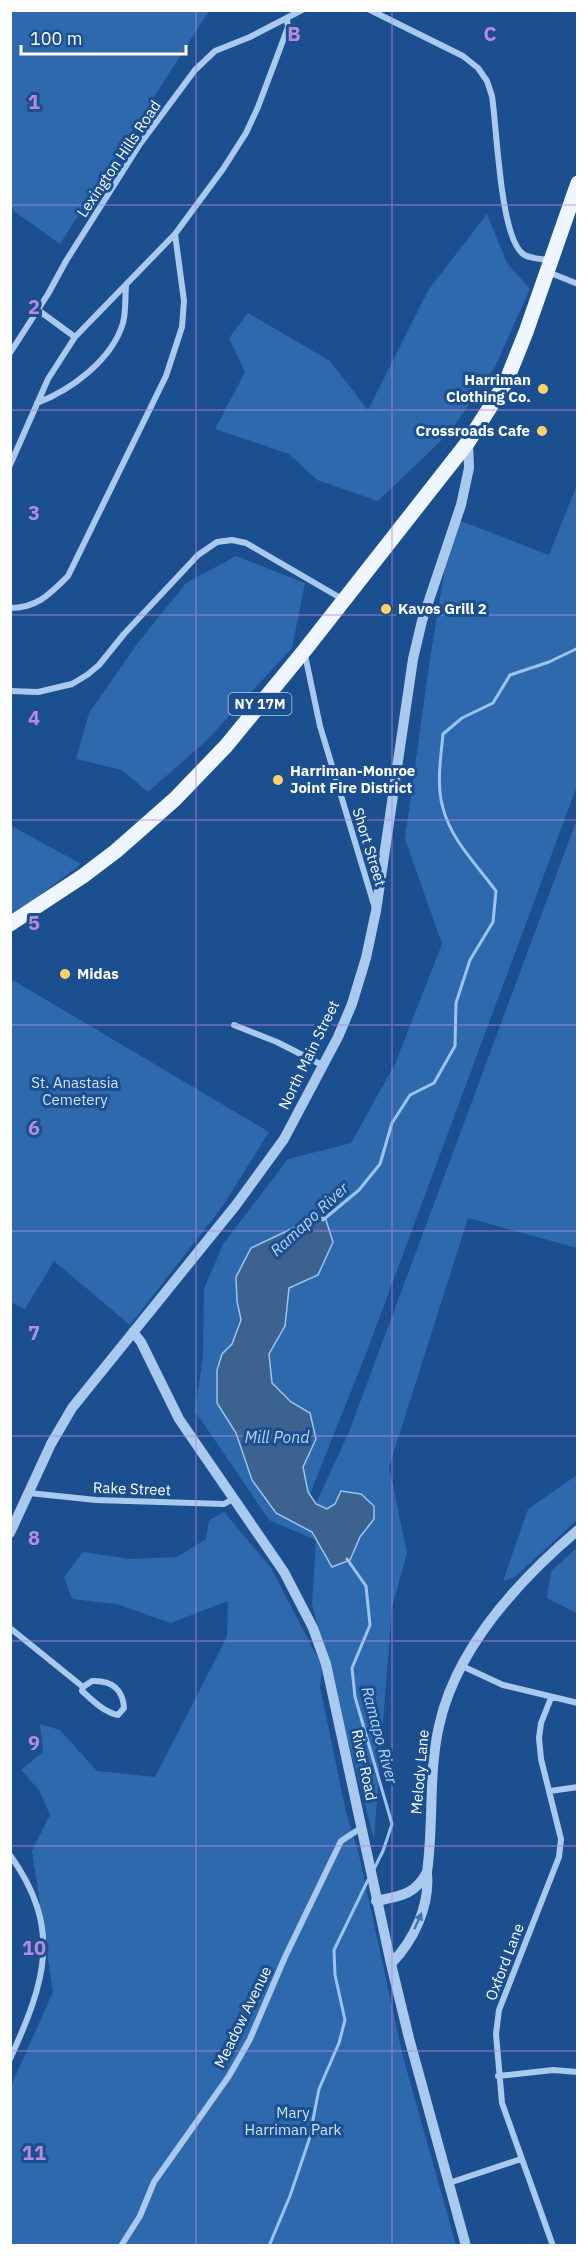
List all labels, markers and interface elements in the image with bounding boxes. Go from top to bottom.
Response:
scale bar [21,18,186,56]
text: B [287,20,301,47]
text: C [483,20,497,47]
text: 100 m [30,27,82,50]
text: 1 [28,88,40,115]
street label: Lexington Hills Road [73,97,165,221]
text: 2 [28,293,40,320]
place label: Harriman Clothing Co. [446,370,531,406]
marker: Harriman Clothing Co. [536,382,550,396]
place label: Crossroads Cafe [415,421,530,440]
marker: Crossroads Cafe [535,424,549,438]
text: 3 [28,499,40,526]
place label: Kavos Grill 2 [398,599,487,618]
marker: Kavos Grill 2 [379,602,393,616]
road number: NY 17M [228,693,292,715]
text: 4 [28,704,40,731]
place label: Harriman-Monroe Joint Fire District [290,761,415,797]
marker: Harriman-Monroe Joint Fire District [271,773,285,787]
street label: Short Street [349,805,390,888]
text: 5 [28,909,40,936]
place label: Midas [77,964,119,983]
marker: Midas [58,967,72,981]
street label: North Main Street [274,997,343,1112]
park label: St. Anastasia Cemetery [31,1073,119,1109]
text: 6 [28,1114,40,1141]
water label: Ramapo River [266,1177,353,1260]
text: 7 [28,1319,40,1346]
water label: Mill Pond [244,1427,310,1447]
street label: Rake Street [93,1478,171,1499]
text: 8 [28,1524,40,1551]
water label: Ramapo River [357,1684,403,1787]
street label: River Road [348,1728,381,1802]
text: 9 [28,1729,40,1756]
street label: Melody Lane [406,1729,433,1815]
one-way arrow [414,1913,423,1930]
street label: Oxford Lane [481,1920,528,2003]
text: 10 [22,1934,46,1961]
street label: Meadow Avenue [210,1963,275,2071]
park label: Mary Harriman Park [245,2103,342,2139]
text: 11 [22,2139,46,2166]

